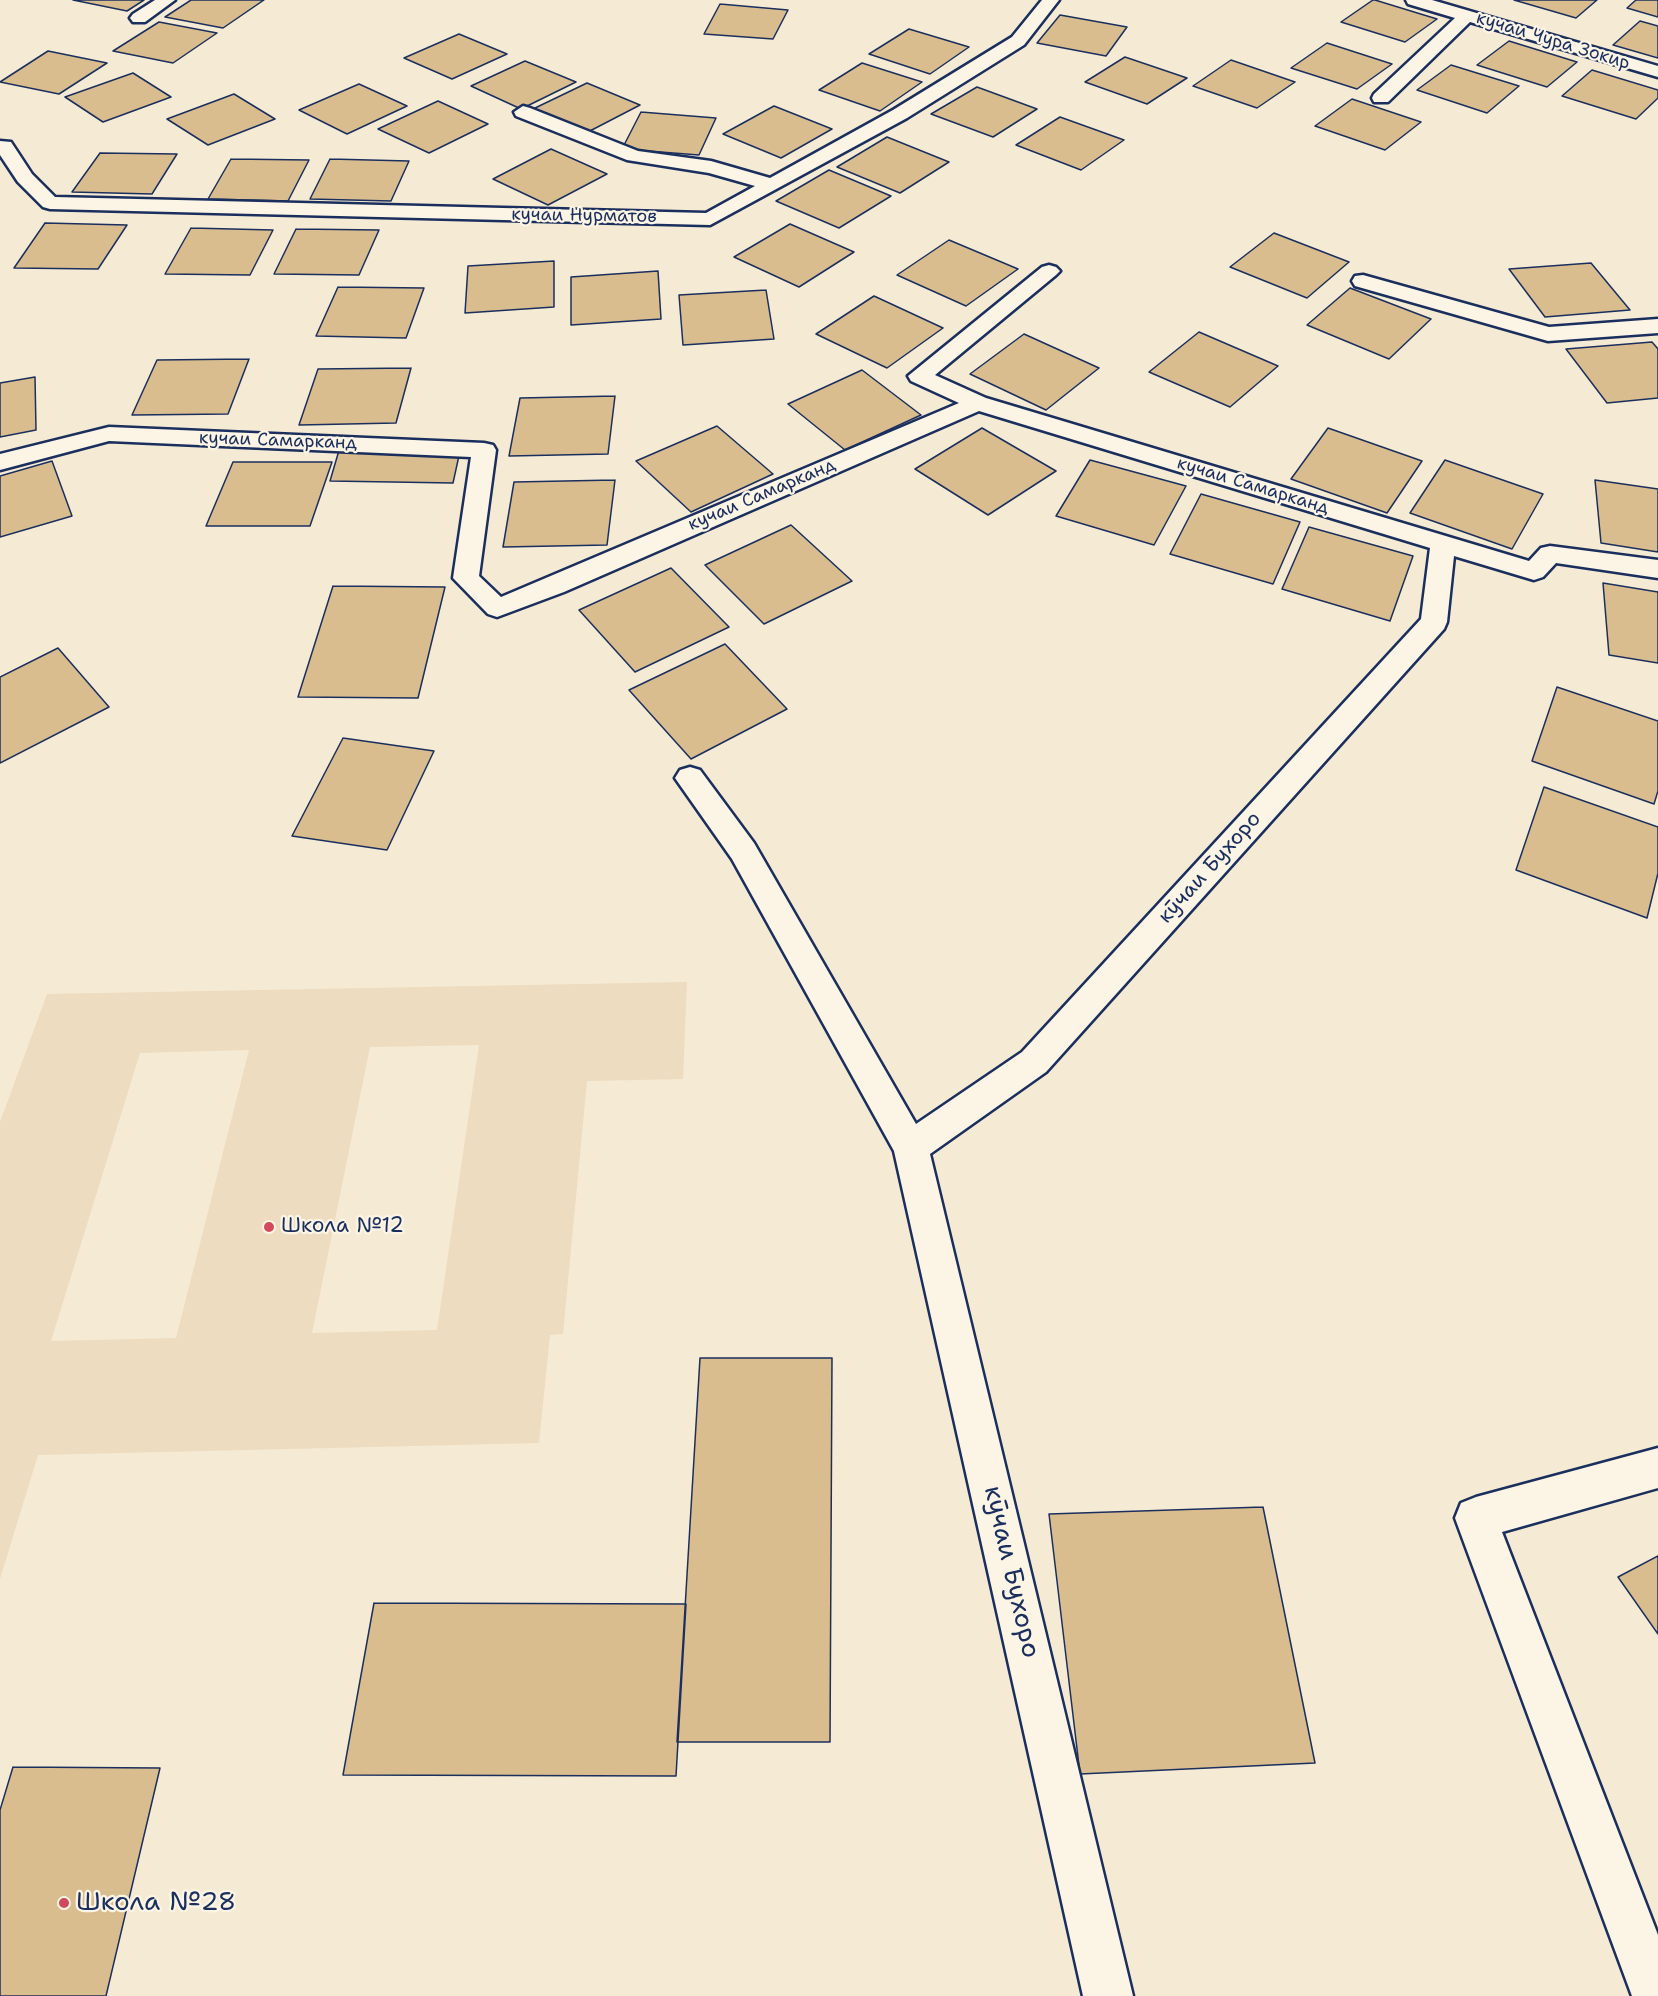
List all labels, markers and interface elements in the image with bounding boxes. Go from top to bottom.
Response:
street label: кучаи Чура Зокир [1473,7,1633,75]
street label: кучаи Нурматов [511,204,657,228]
street label: кучаи Самарканд [199,427,357,455]
street label: кучаи Самарканд [1174,453,1332,519]
street label: кучаи Самарканд [685,454,839,536]
street label: кӯчаи Бухоро [1153,807,1267,929]
place label: Школа №12 [281,1214,404,1240]
marker: Школа №12 [262,1220,276,1234]
street label: кӯчаи Бухоро [976,1483,1046,1661]
place label: Школа №28 [76,1887,236,1919]
marker: Школа №28 [57,1896,71,1910]

